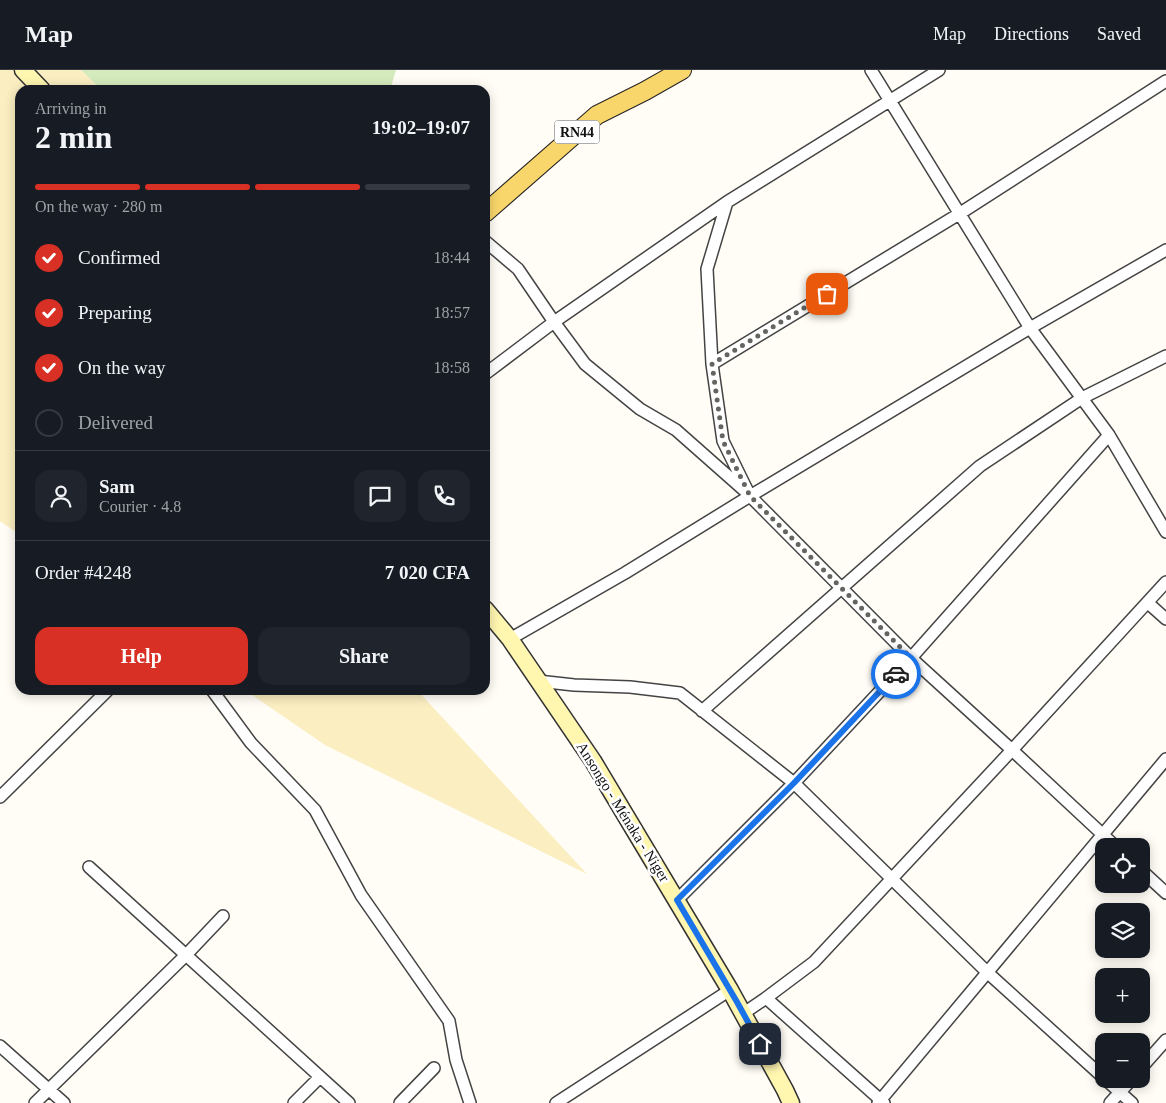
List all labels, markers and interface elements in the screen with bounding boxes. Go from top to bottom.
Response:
text: Map [25,21,73,47]
text: Map [933,24,966,44]
text: Directions [994,24,1069,44]
text: Saved [1097,24,1141,44]
text: Arriving in [35,100,107,117]
text: 19:02–19:07 [372,117,470,138]
text: 2 min [35,119,112,155]
road number: RN44 [554,121,600,144]
text: On the way · 280 m [35,198,163,215]
icon: check [35,244,63,272]
text: Confirmed [78,247,160,268]
text: 18:44 [434,249,470,266]
pin [806,273,848,315]
icon: bag [813,280,841,308]
icon: check [35,299,63,327]
text: Preparing [78,302,152,323]
text: 18:57 [434,304,470,321]
icon: check [35,354,63,382]
text: On the way [78,357,166,378]
text: 18:58 [434,359,470,376]
text: Delivered [78,412,153,433]
button: person [35,470,87,522]
button: chat [354,470,406,522]
button: phone [418,470,470,522]
text: Sam [99,476,135,497]
text: Courier · 4.8 [99,498,181,515]
text: Order #4248 [35,562,132,583]
text: 7 020 CFA [385,562,470,583]
button: Help [35,627,248,685]
button: Share [258,627,470,685]
courier [871,649,921,699]
icon: car [882,660,910,688]
street label: Ansongo - Ménaka - Niger [573,739,673,885]
map controls [1095,838,1150,1088]
button: locate [1095,838,1150,893]
button: layers [1095,903,1150,958]
button: + [1095,968,1150,1023]
pin [739,1023,781,1065]
icon: home [746,1030,774,1058]
button: − [1095,1033,1150,1088]

